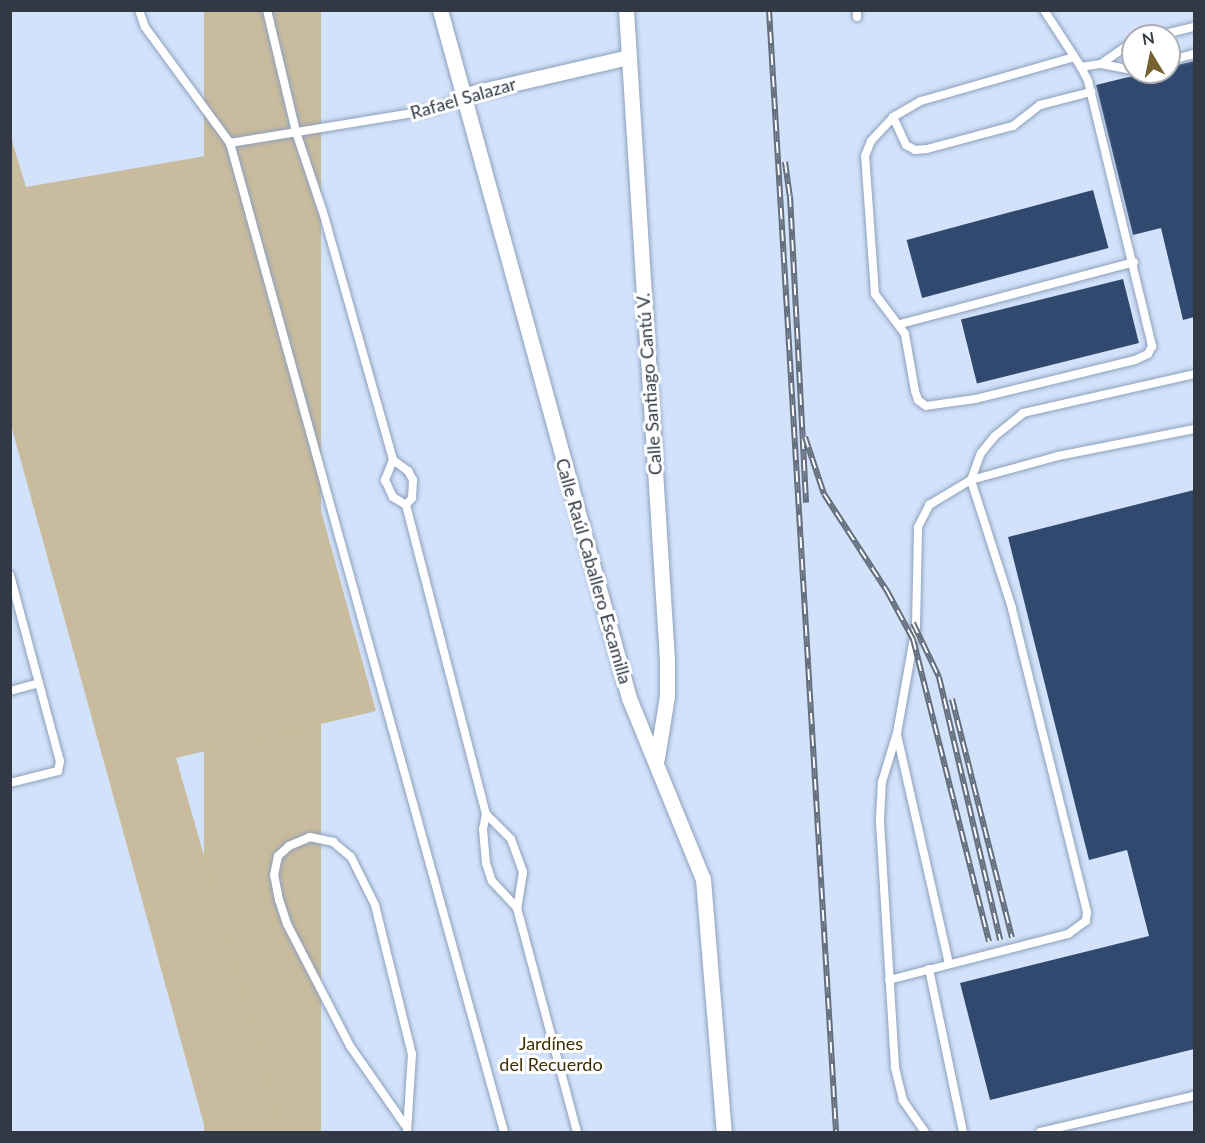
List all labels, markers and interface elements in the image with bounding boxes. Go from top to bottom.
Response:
north arrow [1121,24,1181,84]
text: N [1140,27,1156,48]
street label: Rafael Salazar [408,73,518,123]
street label: Calle Santiago Cantú V. [632,292,666,476]
street label: Calle Raúl Caballero Escamilla [551,456,637,686]
park label: Jardínes del Recuerdo [499,1033,603,1076]

